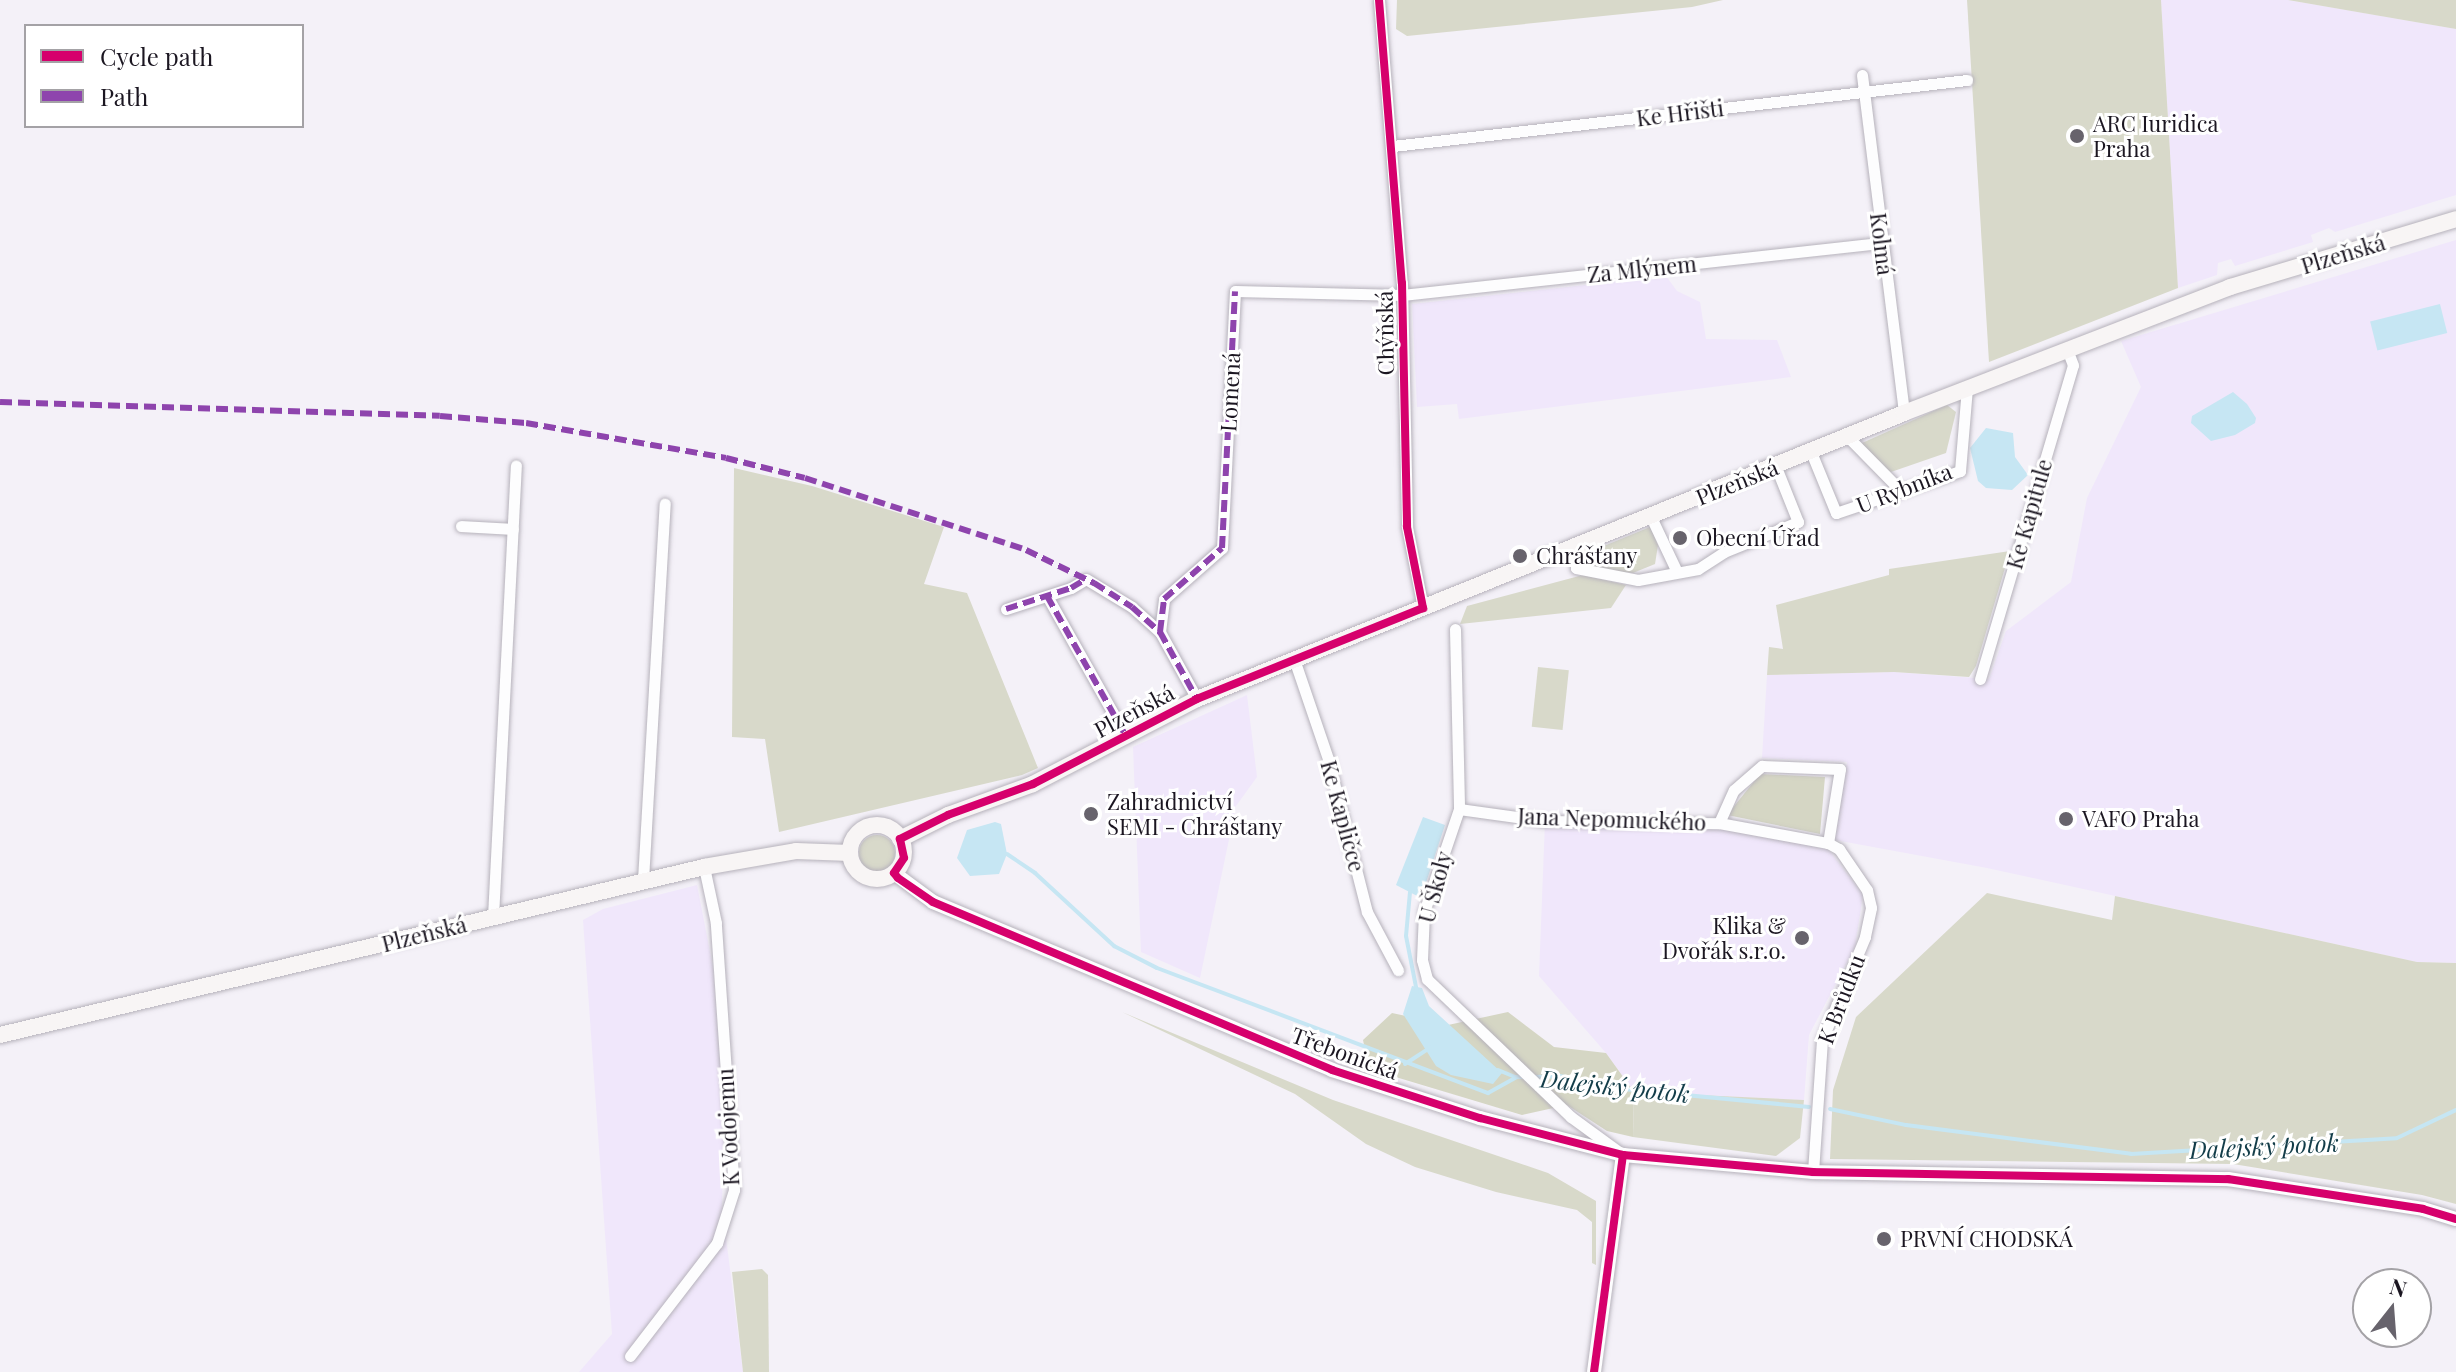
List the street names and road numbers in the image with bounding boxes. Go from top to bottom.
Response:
street label: Ke Hřišti [1635,95,1725,131]
street label: Kolmá [1865,211,1899,277]
street label: Plzeňská [2298,229,2388,279]
street label: Za Mlýnem [1586,250,1698,288]
street label: Chýňská [1371,290,1399,376]
street label: Lomená [1215,351,1245,433]
street label: Plzeňská [1692,454,1782,510]
street label: Ke Kapitule [2001,456,2057,572]
street label: U Rybníka [1852,458,1956,518]
street label: Plzeňská [1090,679,1178,743]
street label: Ke Kapličce [1315,757,1371,875]
street label: Jana Nepomuckého [1517,803,1707,835]
street label: U Školy [1413,848,1457,926]
street label: Plzeňská [379,911,469,957]
street label: K Brůdku [1812,951,1870,1047]
street label: Třebonická [1288,1021,1402,1085]
street label: K Vodojemu [712,1067,744,1187]

